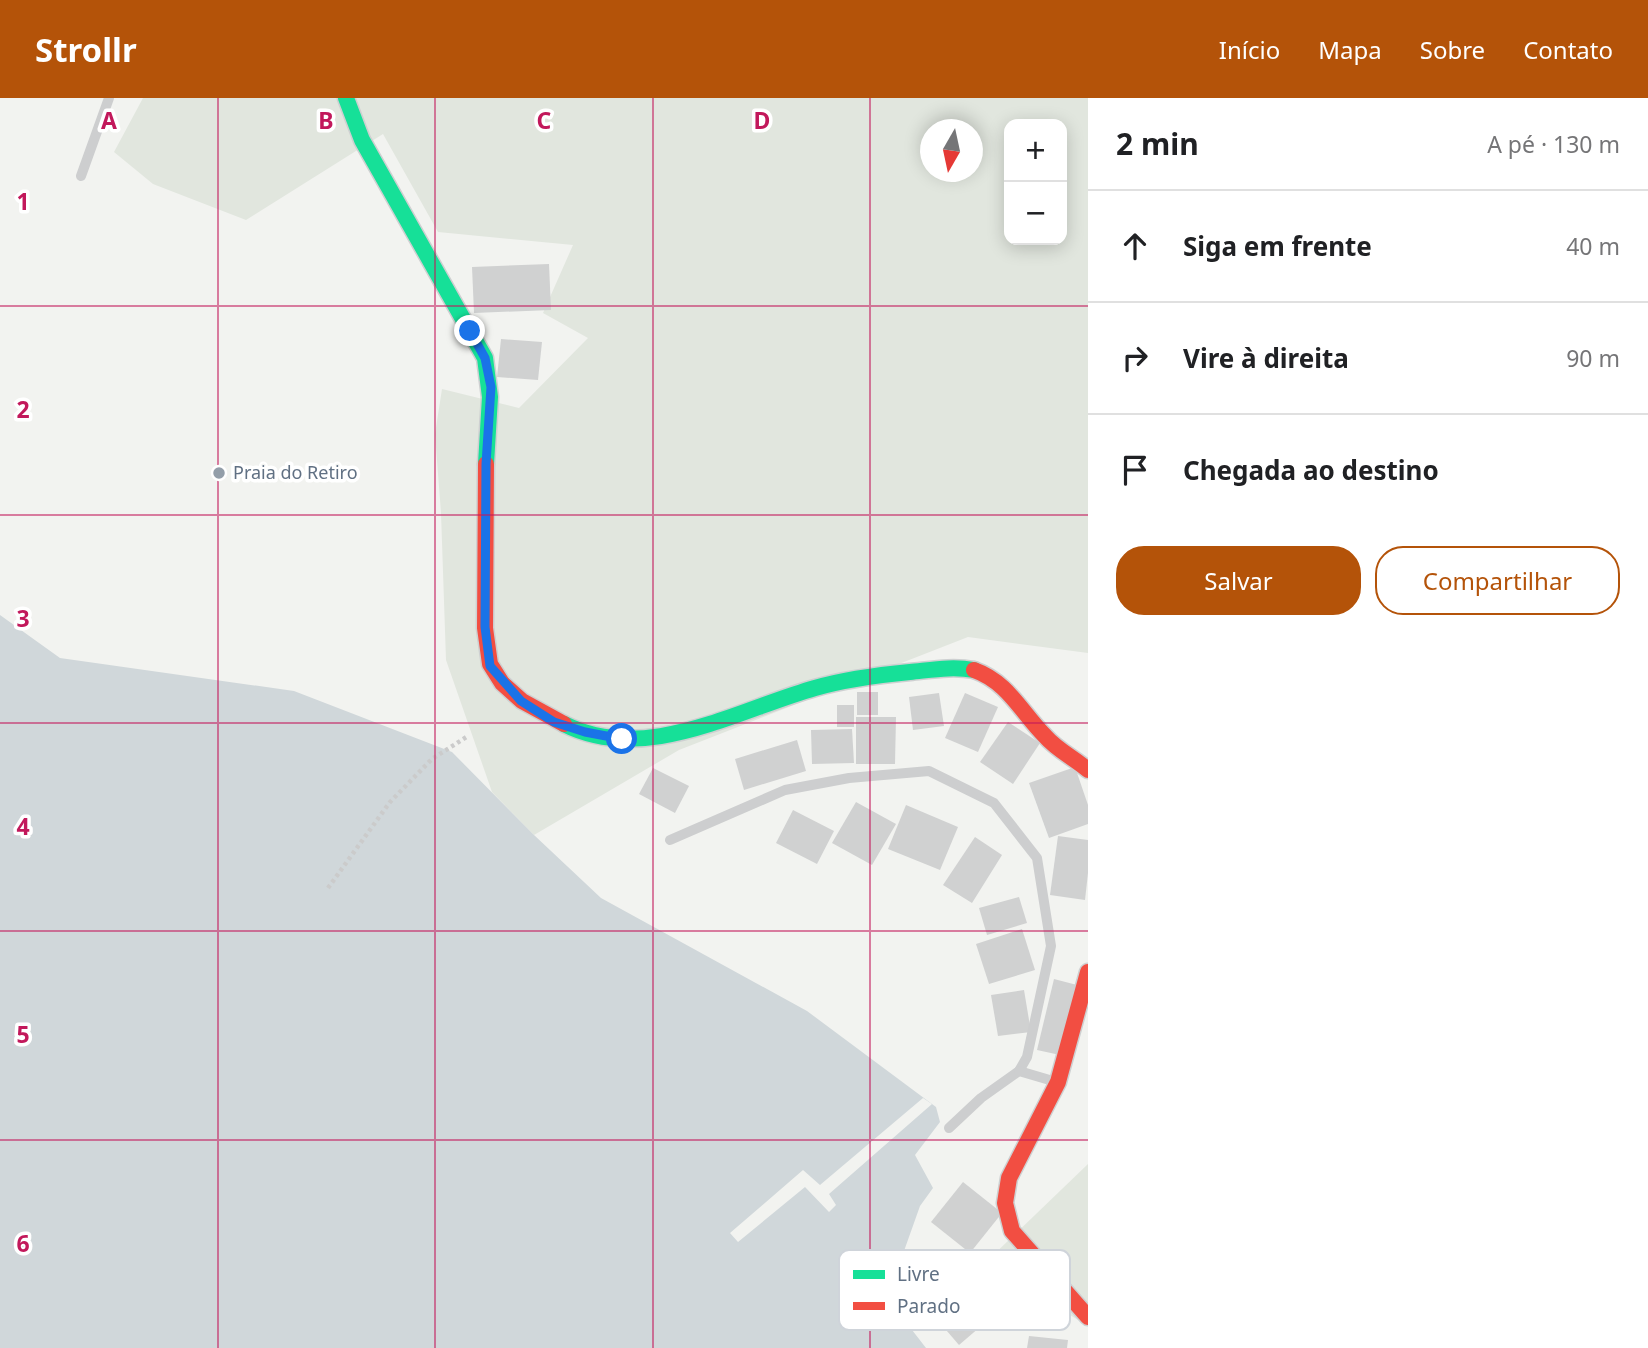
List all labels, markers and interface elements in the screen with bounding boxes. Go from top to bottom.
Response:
text: Strollr [35,27,137,72]
text: Início [1219,33,1280,66]
text: Mapa [1318,33,1382,66]
text: Sobre [1420,33,1485,66]
text: Contato [1523,33,1613,66]
text: A [101,104,117,136]
text: B [318,104,334,136]
text: C [537,104,552,136]
text: D [754,104,770,136]
north arrow [920,119,983,182]
map controls [1004,119,1067,245]
button: + [1004,119,1067,182]
text: 2 min [1116,123,1199,164]
text: A pé · 130 m [1487,128,1620,160]
button: − [1004,182,1067,245]
text: 1 [16,185,30,217]
icon: ahead [1116,227,1154,265]
text: Siga em frente [1183,228,1372,264]
text: 40 m [1566,230,1620,262]
route end [454,315,485,346]
icon: right [1116,339,1154,377]
text: Vire à direita [1183,340,1349,376]
text: 90 m [1566,342,1620,374]
text: 2 [16,393,30,425]
icon: arrive [1116,451,1154,489]
text: Chegada ao destino [1183,452,1439,488]
place label: Praia do Retiro [233,460,358,484]
marker: Praia do Retiro [211,465,227,481]
button: Salvar [1116,546,1361,615]
button: Compartilhar [1375,546,1620,615]
text: 3 [16,602,30,634]
route start [606,723,637,754]
text: 4 [16,810,30,842]
text: 5 [16,1018,30,1050]
text: 6 [16,1227,30,1259]
legend [839,1250,1070,1330]
text: Livre [897,1261,940,1287]
text: Parado [897,1293,960,1319]

